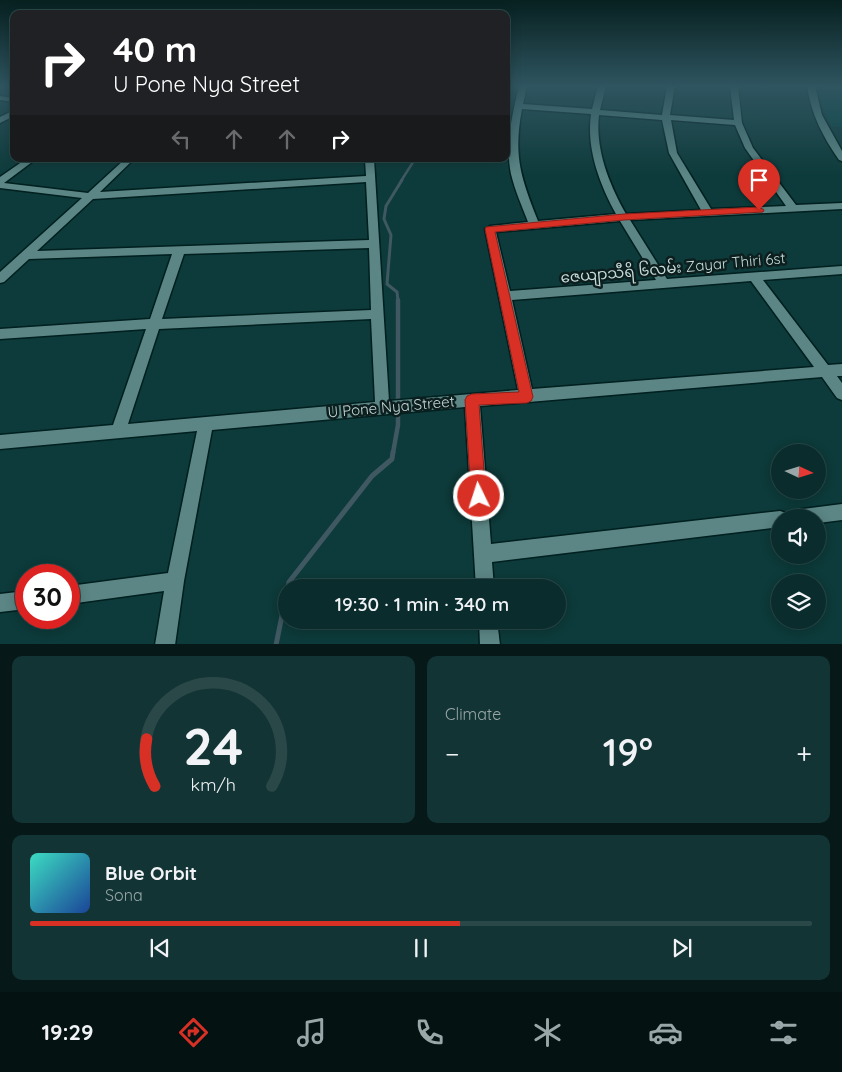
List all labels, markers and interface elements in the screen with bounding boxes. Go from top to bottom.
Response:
text: 40 m [113,27,197,71]
icon: right [30,30,95,95]
text: U Pone Nya Street [113,70,300,98]
icon: left [167,125,195,153]
icon: ahead [220,125,248,153]
icon: ahead [273,125,301,153]
icon: right [326,125,354,153]
pin [738,159,780,210]
icon: arrive [745,166,773,194]
street label: ဇေယျာသီရိ ၆လမ်း Zayar Thiri 6st [560,248,787,290]
street label: U Pone Nya Street [327,391,455,422]
north arrow [771,444,826,499]
map controls [771,444,826,629]
position arrow [452,469,504,521]
button: sound [771,509,826,564]
speed limit sign: 30 [15,564,80,629]
button: layers [771,574,826,629]
text: 19:30 · 1 min · 340 m [335,592,509,616]
text: Climate [445,704,501,724]
text: 24 [183,713,244,778]
text: 19° [603,728,653,776]
text: − [445,736,460,771]
text: + [796,736,812,771]
text: km/h [191,773,236,795]
text: Blue Orbit [105,861,197,885]
text: Sona [105,885,143,905]
icon: previous [146,934,174,962]
icon: pause [407,934,435,962]
icon: next [668,934,696,962]
icon: directions [176,1015,211,1050]
icon: music [294,1015,329,1050]
icon: phone [412,1015,447,1050]
icon: climate [530,1015,565,1050]
icon: car [648,1015,683,1050]
icon: filters [766,1015,801,1050]
text: 19:29 [41,1018,94,1046]

